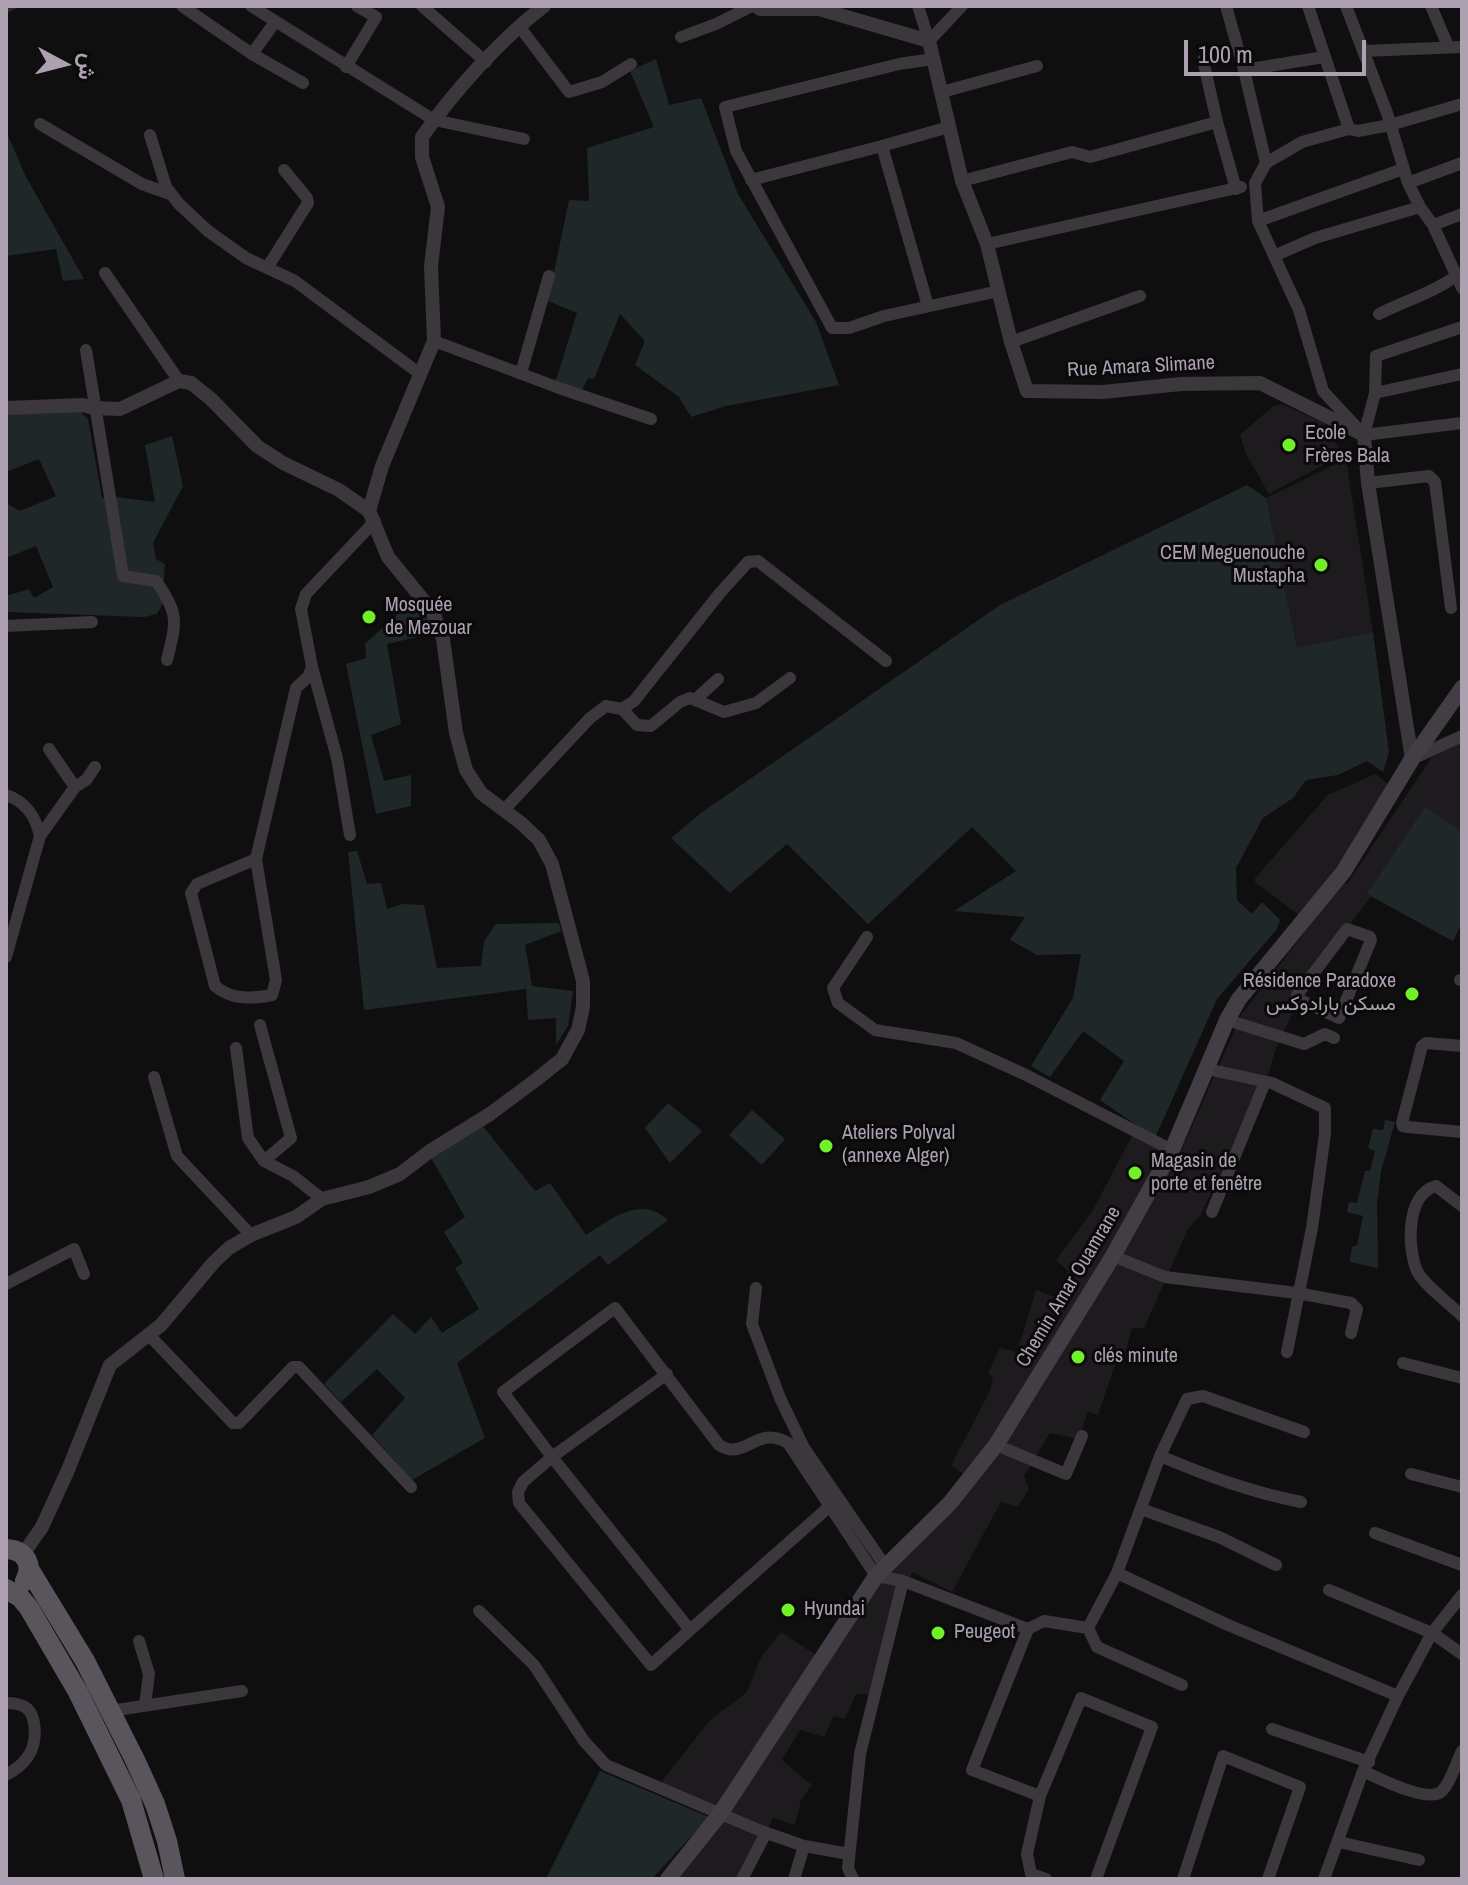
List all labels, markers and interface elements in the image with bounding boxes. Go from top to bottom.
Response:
north arrow [24,24,104,104]
scale bar [1188,24,1370,74]
text: 100 m [1198,38,1253,70]
text: ش [71,52,104,82]
street label: Rue Amara Slimane [1067,351,1215,383]
place label: Ecole Frères Bala [1305,422,1390,469]
marker: Ecole Frères Bala [1280,436,1298,454]
place label: CEM Meguenouche Mustapha [1160,542,1305,589]
marker: CEM Meguenouche Mustapha [1312,556,1330,574]
place label: Mosquée de Mezouar [385,594,472,641]
marker: Mosquée de Mezouar [360,608,378,626]
place label: Résidence Paradoxe مسكن بارادوكس [1243,970,1396,1017]
marker: Résidence Paradoxe مسكن بارادوكس [1403,985,1421,1003]
place label: Ateliers Polyval (annexe Alger) [842,1122,955,1169]
marker: Ateliers Polyval (annexe Alger) [817,1137,835,1155]
place label: Magasin de porte et fenêtre [1151,1150,1262,1197]
marker: Magasin de porte et fenêtre [1126,1164,1144,1182]
street label: Chemin Amar Ouamrane [1012,1202,1126,1372]
place label: clés minute [1094,1345,1178,1369]
marker: clés minute [1069,1348,1087,1366]
place label: Hyundai [804,1598,865,1622]
marker: Hyundai [779,1601,797,1619]
place label: Peugeot [954,1621,1015,1645]
marker: Peugeot [929,1624,947,1642]

